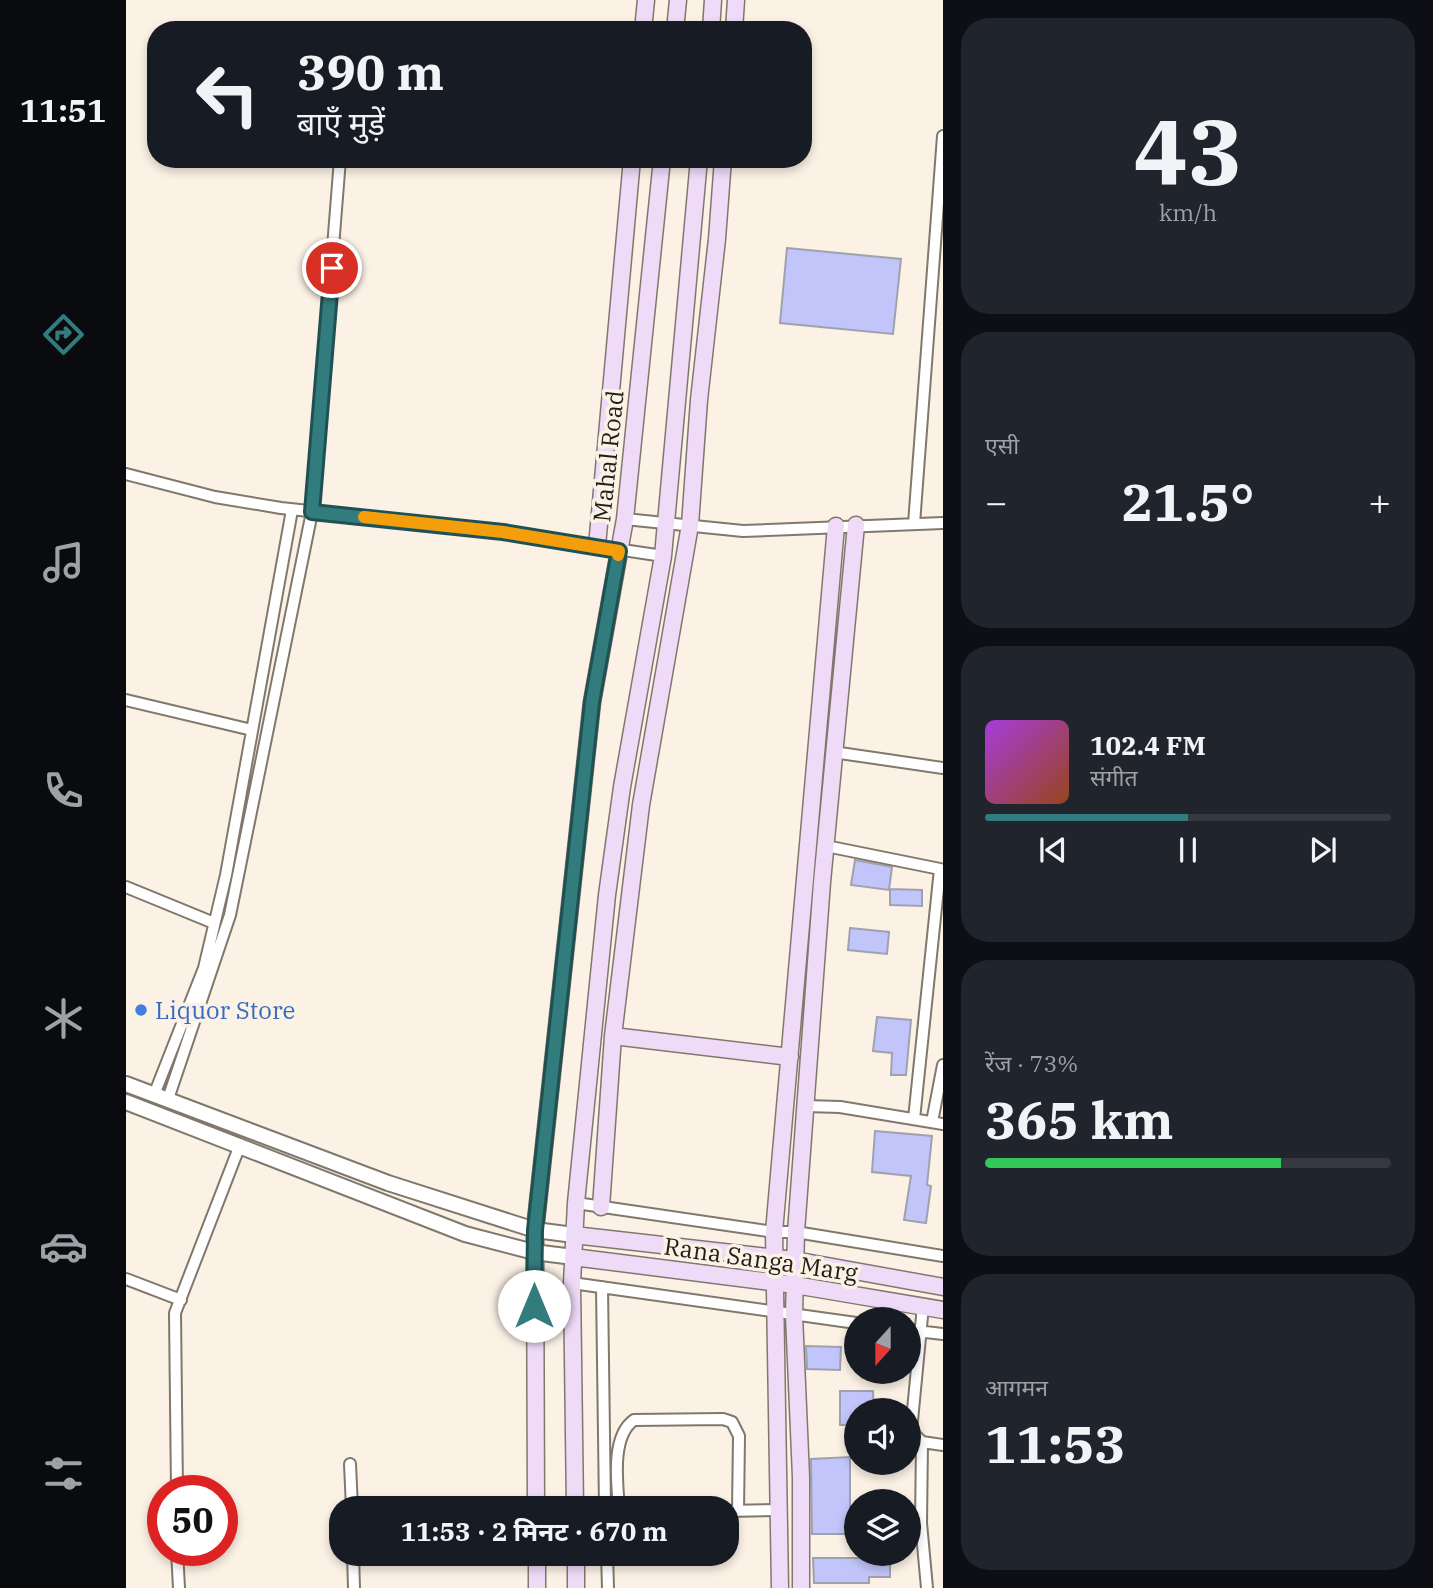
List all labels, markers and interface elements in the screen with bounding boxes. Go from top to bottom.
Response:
text: 390 m [297,40,444,103]
icon: left [182,49,273,140]
text: 11:51 [20,89,106,131]
text: 43 [1133,92,1243,210]
text: बाएँ मुड़ें [297,102,385,144]
text: km/h [1159,197,1217,227]
pin [302,238,362,298]
icon: arrive [313,249,351,287]
icon: directions [39,310,88,359]
street label: Mahal Road [585,389,631,523]
text: एसी [985,430,1019,460]
text: 21.5° [1122,468,1254,535]
text: − [985,477,1008,526]
text: + [1368,477,1391,526]
icon: music [39,538,88,587]
text: 102.4 FM [1090,728,1206,762]
text: संगीत [1090,762,1138,792]
icon: phone [39,766,88,815]
icon: previous [1034,831,1072,869]
icon: pause [1169,831,1207,869]
icon: next [1304,831,1342,869]
icon: climate [39,994,88,1043]
place label: Liquor Store [155,994,295,1026]
marker: Liquor Store [133,1002,149,1018]
text: रेंज · 73% [985,1048,1078,1078]
text: 365 km [985,1086,1174,1153]
icon: car [39,1222,88,1271]
street label: Rana Sanga Marg [662,1230,860,1288]
position arrow [497,1269,571,1343]
north arrow [844,1307,920,1384]
map controls [844,1307,921,1566]
text: आगमन [985,1372,1048,1402]
button: sound [844,1398,921,1475]
text: 11:53 [985,1410,1126,1477]
icon: filters [39,1449,88,1498]
speed limit sign: 50 [147,1475,238,1566]
button: layers [844,1489,921,1566]
text: 11:53 · 2 मिनट · 670 m [400,1514,668,1548]

